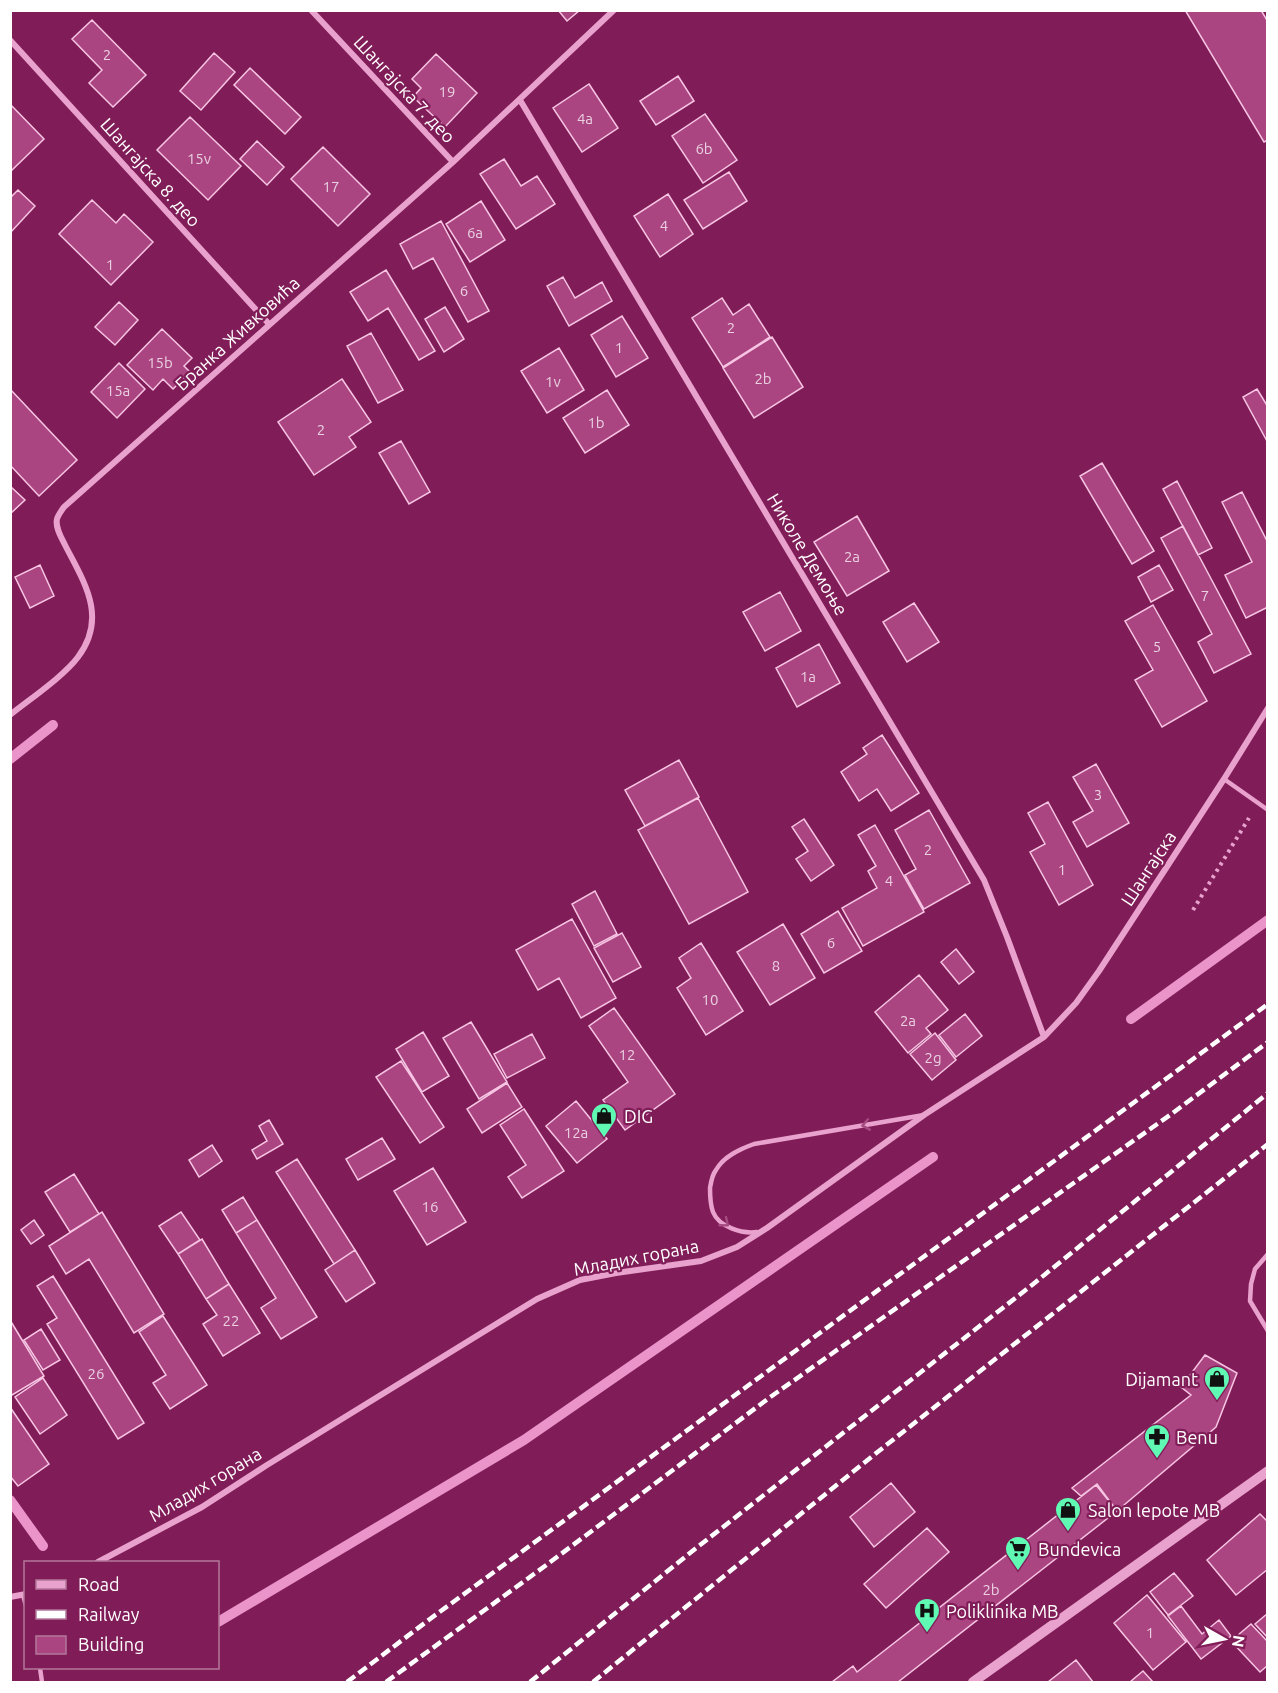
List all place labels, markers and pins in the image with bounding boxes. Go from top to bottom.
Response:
shop icon: DIG [589,1101,619,1139]
place label: DIG [624,1106,653,1126]
shop icon: Dijamant [1202,1364,1232,1402]
place label: Dijamant [1125,1369,1198,1389]
pharmacy icon: Benu [1142,1422,1172,1460]
place label: Benu [1176,1427,1218,1447]
shop icon: Salon lepote MB [1053,1495,1083,1533]
place label: Salon lepote MB [1088,1500,1220,1520]
supermarket icon: Bundevica [1003,1534,1033,1572]
place label: Bundevica [1038,1539,1121,1559]
hospital icon: Poliklinika MB [912,1596,942,1634]
place label: Poliklinika MB [946,1601,1059,1621]

